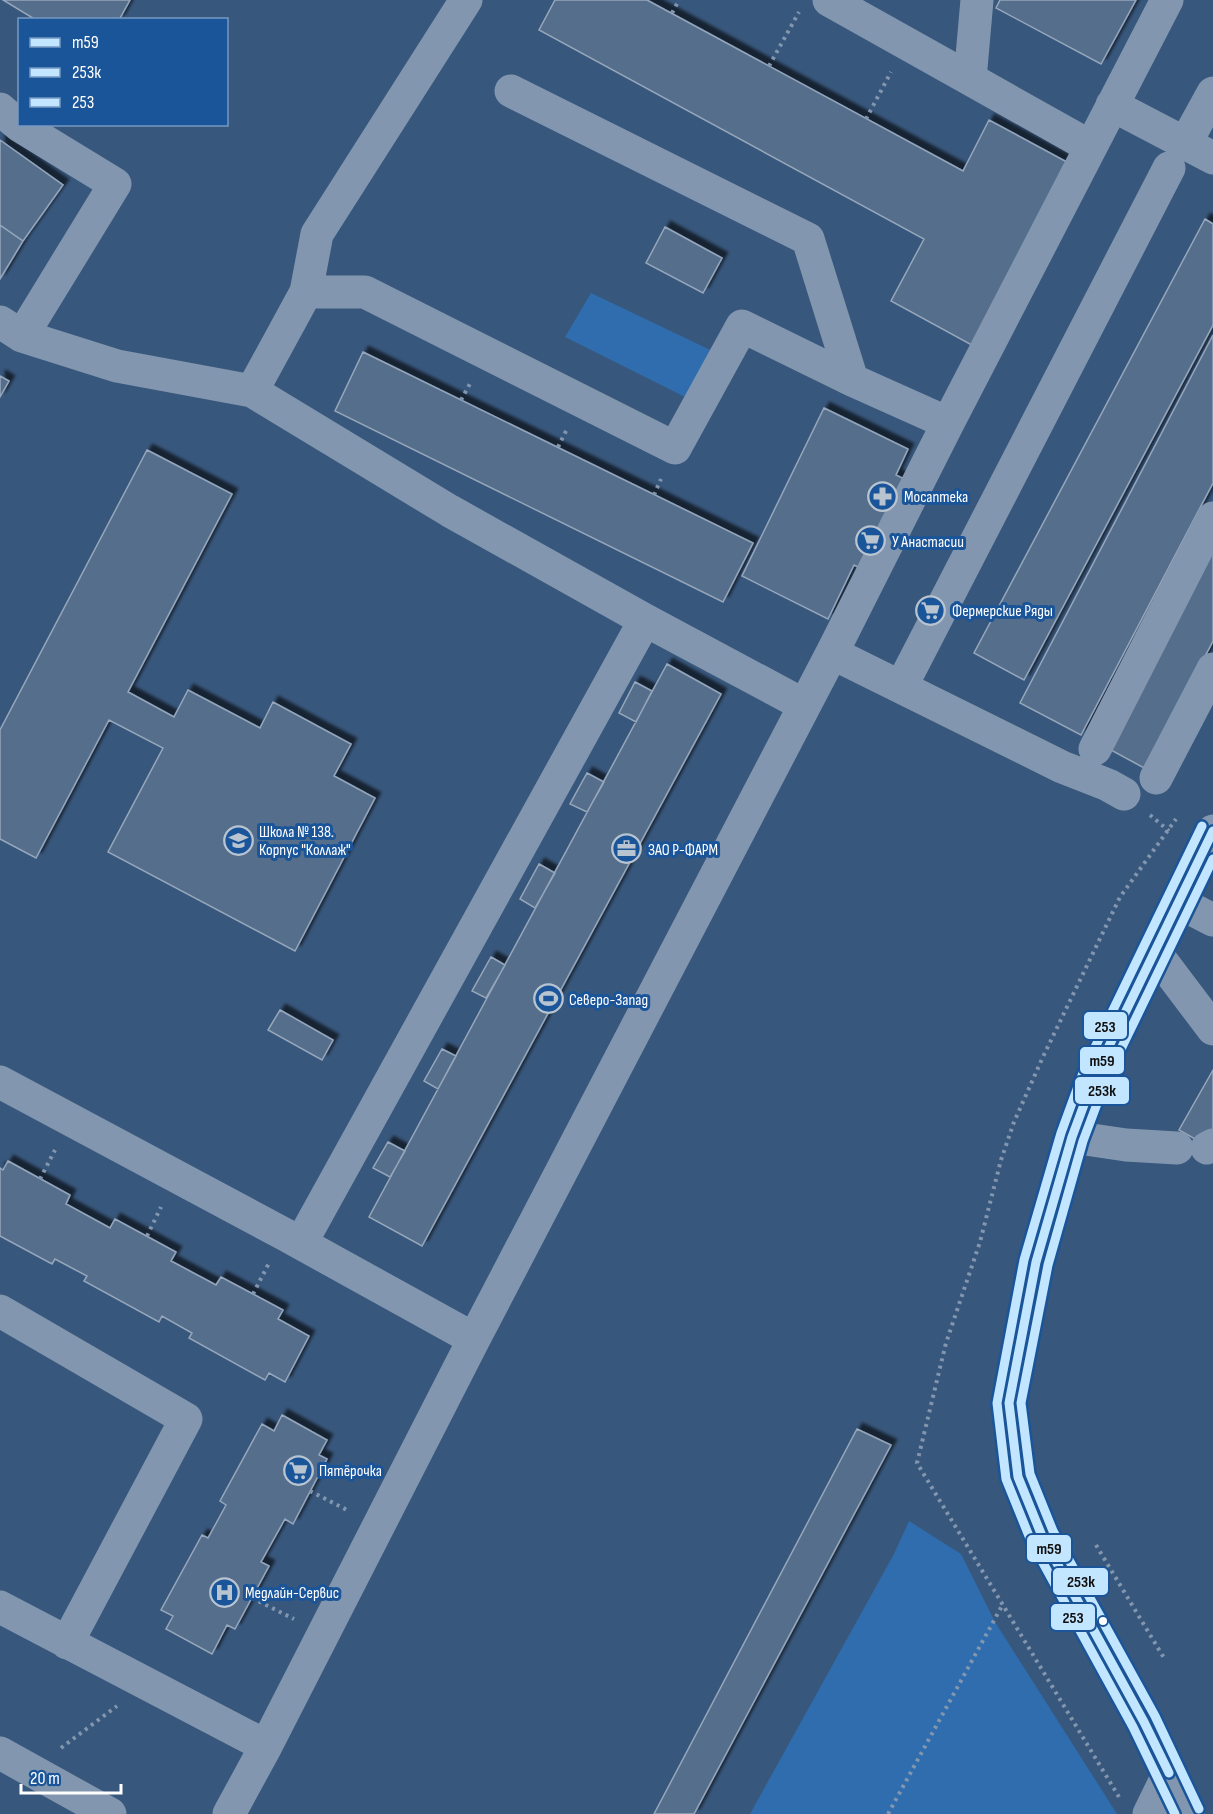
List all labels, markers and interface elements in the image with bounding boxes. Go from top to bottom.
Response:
legend [18,18,228,126]
text: т59 [72,32,99,53]
text: 253к [72,62,101,83]
text: 253 [72,92,94,113]
pharmacy icon: Мосаптека [867,480,899,512]
place label: Мосаптека [904,488,968,507]
supermarket icon: У Анастасии [855,525,887,557]
place label: У Анастасии [892,533,964,552]
supermarket icon: Фермерские Ряды [915,594,947,626]
place label: Фермерские Ряды [952,602,1053,621]
place label: Школа № 138. Корпус "Коллаж" [259,823,351,860]
school or university icon: Школа № 138. Корпус "Коллаж" [222,824,254,856]
office icon: ЗАО Р-ФАРМ [611,833,643,865]
place label: ЗАО Р-ФАРМ [648,841,718,860]
sports icon: Северо-Запад [532,983,564,1015]
place label: Северо-Запад [569,991,648,1010]
line badge: 253 [1083,1011,1128,1040]
text: 253 [1094,1018,1116,1037]
line badge: т59 [1079,1046,1125,1075]
text: т59 [1089,1052,1115,1071]
line badge: 253к [1074,1076,1130,1105]
text: 253к [1088,1082,1116,1101]
supermarket icon: Пятёрочка [282,1454,314,1486]
place label: Пятёрочка [319,1462,382,1481]
line badge: т59 [1026,1534,1072,1563]
text: т59 [1036,1540,1062,1559]
line badge: 253к [1052,1567,1109,1596]
text: 253к [1067,1573,1095,1592]
hospital icon: Медлайн-Сервис [208,1576,240,1608]
place label: Медлайн-Сервис [245,1584,339,1603]
line badge: 253 [1050,1603,1096,1631]
text: 253 [1062,1609,1084,1628]
unlabelled marker [1097,1615,1109,1627]
scale bar [21,1757,122,1795]
text: 20 m [30,1768,60,1789]

